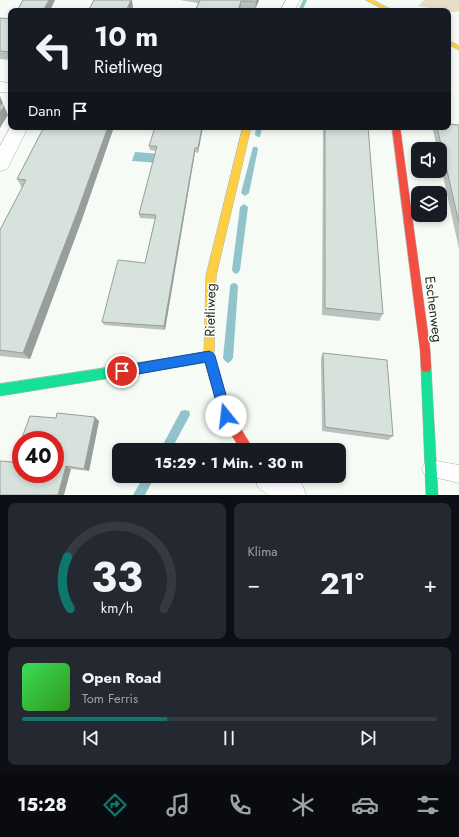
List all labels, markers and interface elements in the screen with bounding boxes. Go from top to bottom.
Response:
text: 10 m [94,16,158,57]
icon: left [28,24,80,76]
text: Rietliweg [94,54,163,80]
text: Dann [28,100,61,122]
icon: arrive [69,100,91,122]
map controls [411,142,447,222]
button: sound [411,142,447,178]
button: layers [411,186,447,222]
street label: Eschenweg [420,275,448,343]
street label: Rietliweg [200,283,220,337]
pin [105,354,139,388]
icon: arrive [111,360,133,382]
position arrow [205,395,247,437]
speed limit sign: 40 [12,431,64,483]
text: 15:29 · 1 Min. · 30 m [155,452,303,474]
text: Klima [248,542,278,561]
text: 33 [91,547,143,608]
text: 21° [320,562,364,605]
text: − [248,568,260,600]
text: + [423,568,437,600]
text: km/h [101,598,133,618]
text: Open Road [82,667,161,689]
text: Tom Ferris [82,689,138,708]
icon: previous [80,727,102,749]
icon: pause [218,727,240,749]
icon: next [357,727,379,749]
icon: directions [101,791,129,819]
icon: music [164,791,192,819]
icon: phone [226,791,254,819]
icon: climate [289,791,317,819]
icon: car [351,791,379,819]
icon: filters [414,791,442,819]
text: 15:28 [17,792,67,818]

